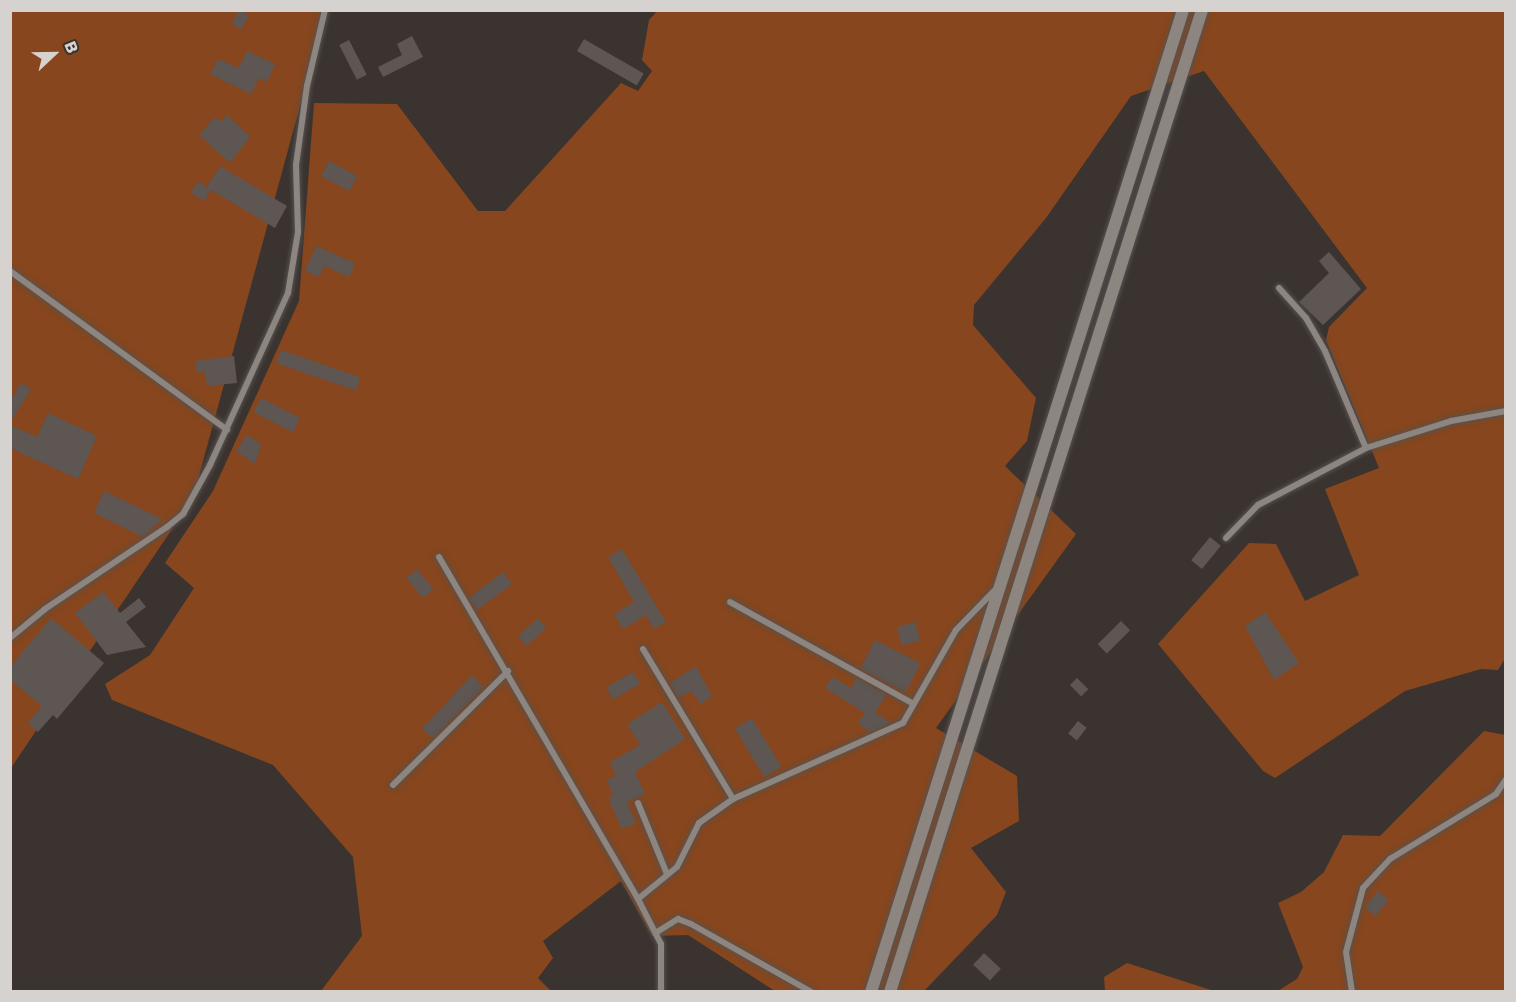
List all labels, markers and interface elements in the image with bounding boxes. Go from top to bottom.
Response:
north arrow [24,24,84,84]
text: B [60,38,82,56]

